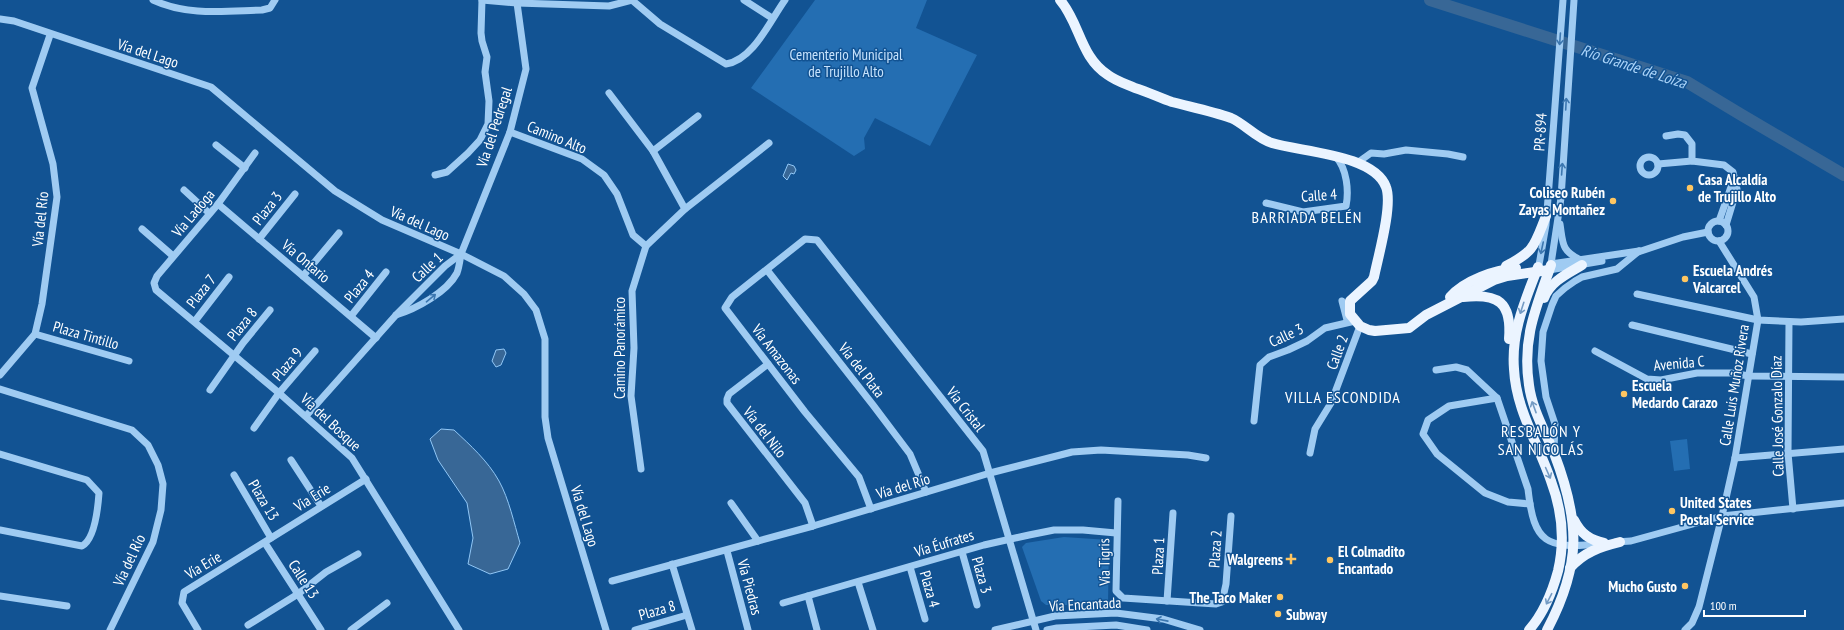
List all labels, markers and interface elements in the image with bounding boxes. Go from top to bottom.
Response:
one-way arrow [1557,32,1564,45]
street label: Vía del Lago [114,34,181,72]
water label: Río Grande de Loíza [1579,40,1691,93]
park label: Cementerio Municipal de Trujillo Alto [790,45,903,81]
street label: Vía del Pedregal [472,84,516,171]
one-way arrow [1563,98,1570,111]
street label: PR-894 [1529,112,1551,152]
street label: Camino Alto [524,116,590,158]
one-way arrow [1559,163,1566,176]
place label: Casa Alcaldía de Trujillo Alto [1698,170,1776,206]
place label: Coliseo Rubén Zayas Montañez [1519,183,1605,219]
marker: Casa Alcaldía de Trujillo Alto [1685,183,1695,193]
street label: Calle 4 [1300,184,1338,206]
street label: Vía Ladoga [167,185,218,241]
street label: Plaza 3 [248,187,286,229]
street label: Vía del Río [28,191,52,248]
marker: Coliseo Rubén Zayas Montañez [1608,196,1618,206]
street label: Vía del Lago [386,201,453,245]
district label: BARRIADA BELÉN [1252,207,1362,227]
street label: Vía Ontario [277,235,334,287]
one-way arrow [1538,241,1546,254]
street label: Calle 1 [407,248,447,286]
place label: Escuela Andrés Valcarcel [1692,261,1772,297]
street label: Plaza 4 [340,265,378,307]
street label: Plaza 7 [182,270,220,312]
marker: Escuela Andrés Valcarcel [1680,274,1690,284]
one-way arrow [425,293,436,302]
street label: Camino Panorámico [610,297,629,399]
one-way arrow [1518,302,1525,315]
street label: Plaza 8 [223,303,261,345]
street label: Plaza Tintillo [51,317,121,353]
street label: Calle 3 [1266,319,1306,351]
street label: Vía Amazonas [747,320,806,388]
street label: Calle Luis Muñoz Rivera [1715,323,1753,447]
street label: Calle 2 [1322,332,1352,372]
street label: Vía del Plata [834,338,889,401]
street label: Plaza 9 [268,343,306,385]
street label: Avenida C [1653,351,1705,375]
street label: Calle José Gonzalo Díaz [1766,355,1788,477]
place label: Escuela Medardo Carazo [1632,376,1718,412]
street label: Vía Cristal [942,382,990,436]
district label: VILLA ESCONDIDA [1284,387,1401,407]
street label: Vía del Bosque [296,388,365,455]
marker: Escuela Medardo Carazo [1619,389,1629,399]
one-way arrow [1530,401,1538,413]
street label: Vía del Nilo [739,402,791,461]
district label: RESBALÓN Y SAN NICOLÁS [1498,421,1584,459]
one-way arrow [1545,467,1552,479]
street label: Vía del Río [873,469,932,503]
street label: Plaza 13 [244,476,284,524]
street label: Via Erie [289,479,334,516]
street label: Vía del Lago [566,482,603,549]
place label: United States Postal Service [1680,493,1754,529]
marker: United States Postal Service [1667,506,1677,516]
street label: Vía Éufrates [911,525,976,561]
street label: Plaza 2 [1204,530,1226,568]
street label: Vía del Río [108,531,149,590]
street label: Plaza 1 [1148,537,1168,575]
street label: Vía Tigris [1094,538,1114,587]
place label: El Colmadito Encantado [1338,542,1405,578]
street label: Vía Erie [181,547,225,584]
place label: Walgreens [1226,550,1283,569]
street label: Plaza 3 [968,554,996,596]
marker: Walgreens [1286,554,1296,564]
marker: El Colmadito Encantado [1325,555,1335,565]
street label: Calle 13 [284,556,324,602]
street label: Vía Piedras [733,556,767,617]
street label: Plaza 4 [916,568,944,610]
place label: Mucho Gusto [1608,577,1677,596]
marker: Mucho Gusto [1680,581,1690,591]
place label: The Taco Maker [1189,588,1273,607]
marker: The Taco Maker [1275,592,1285,602]
scale bar [1704,592,1805,618]
street label: Vía Encantada [1047,593,1122,615]
one-way arrow [1544,593,1552,605]
street label: Plaza 8 [636,596,678,624]
text: 100 m [1710,598,1737,613]
place label: Subway [1286,605,1328,624]
marker: Subway [1273,609,1283,619]
one-way arrow [1156,615,1169,623]

